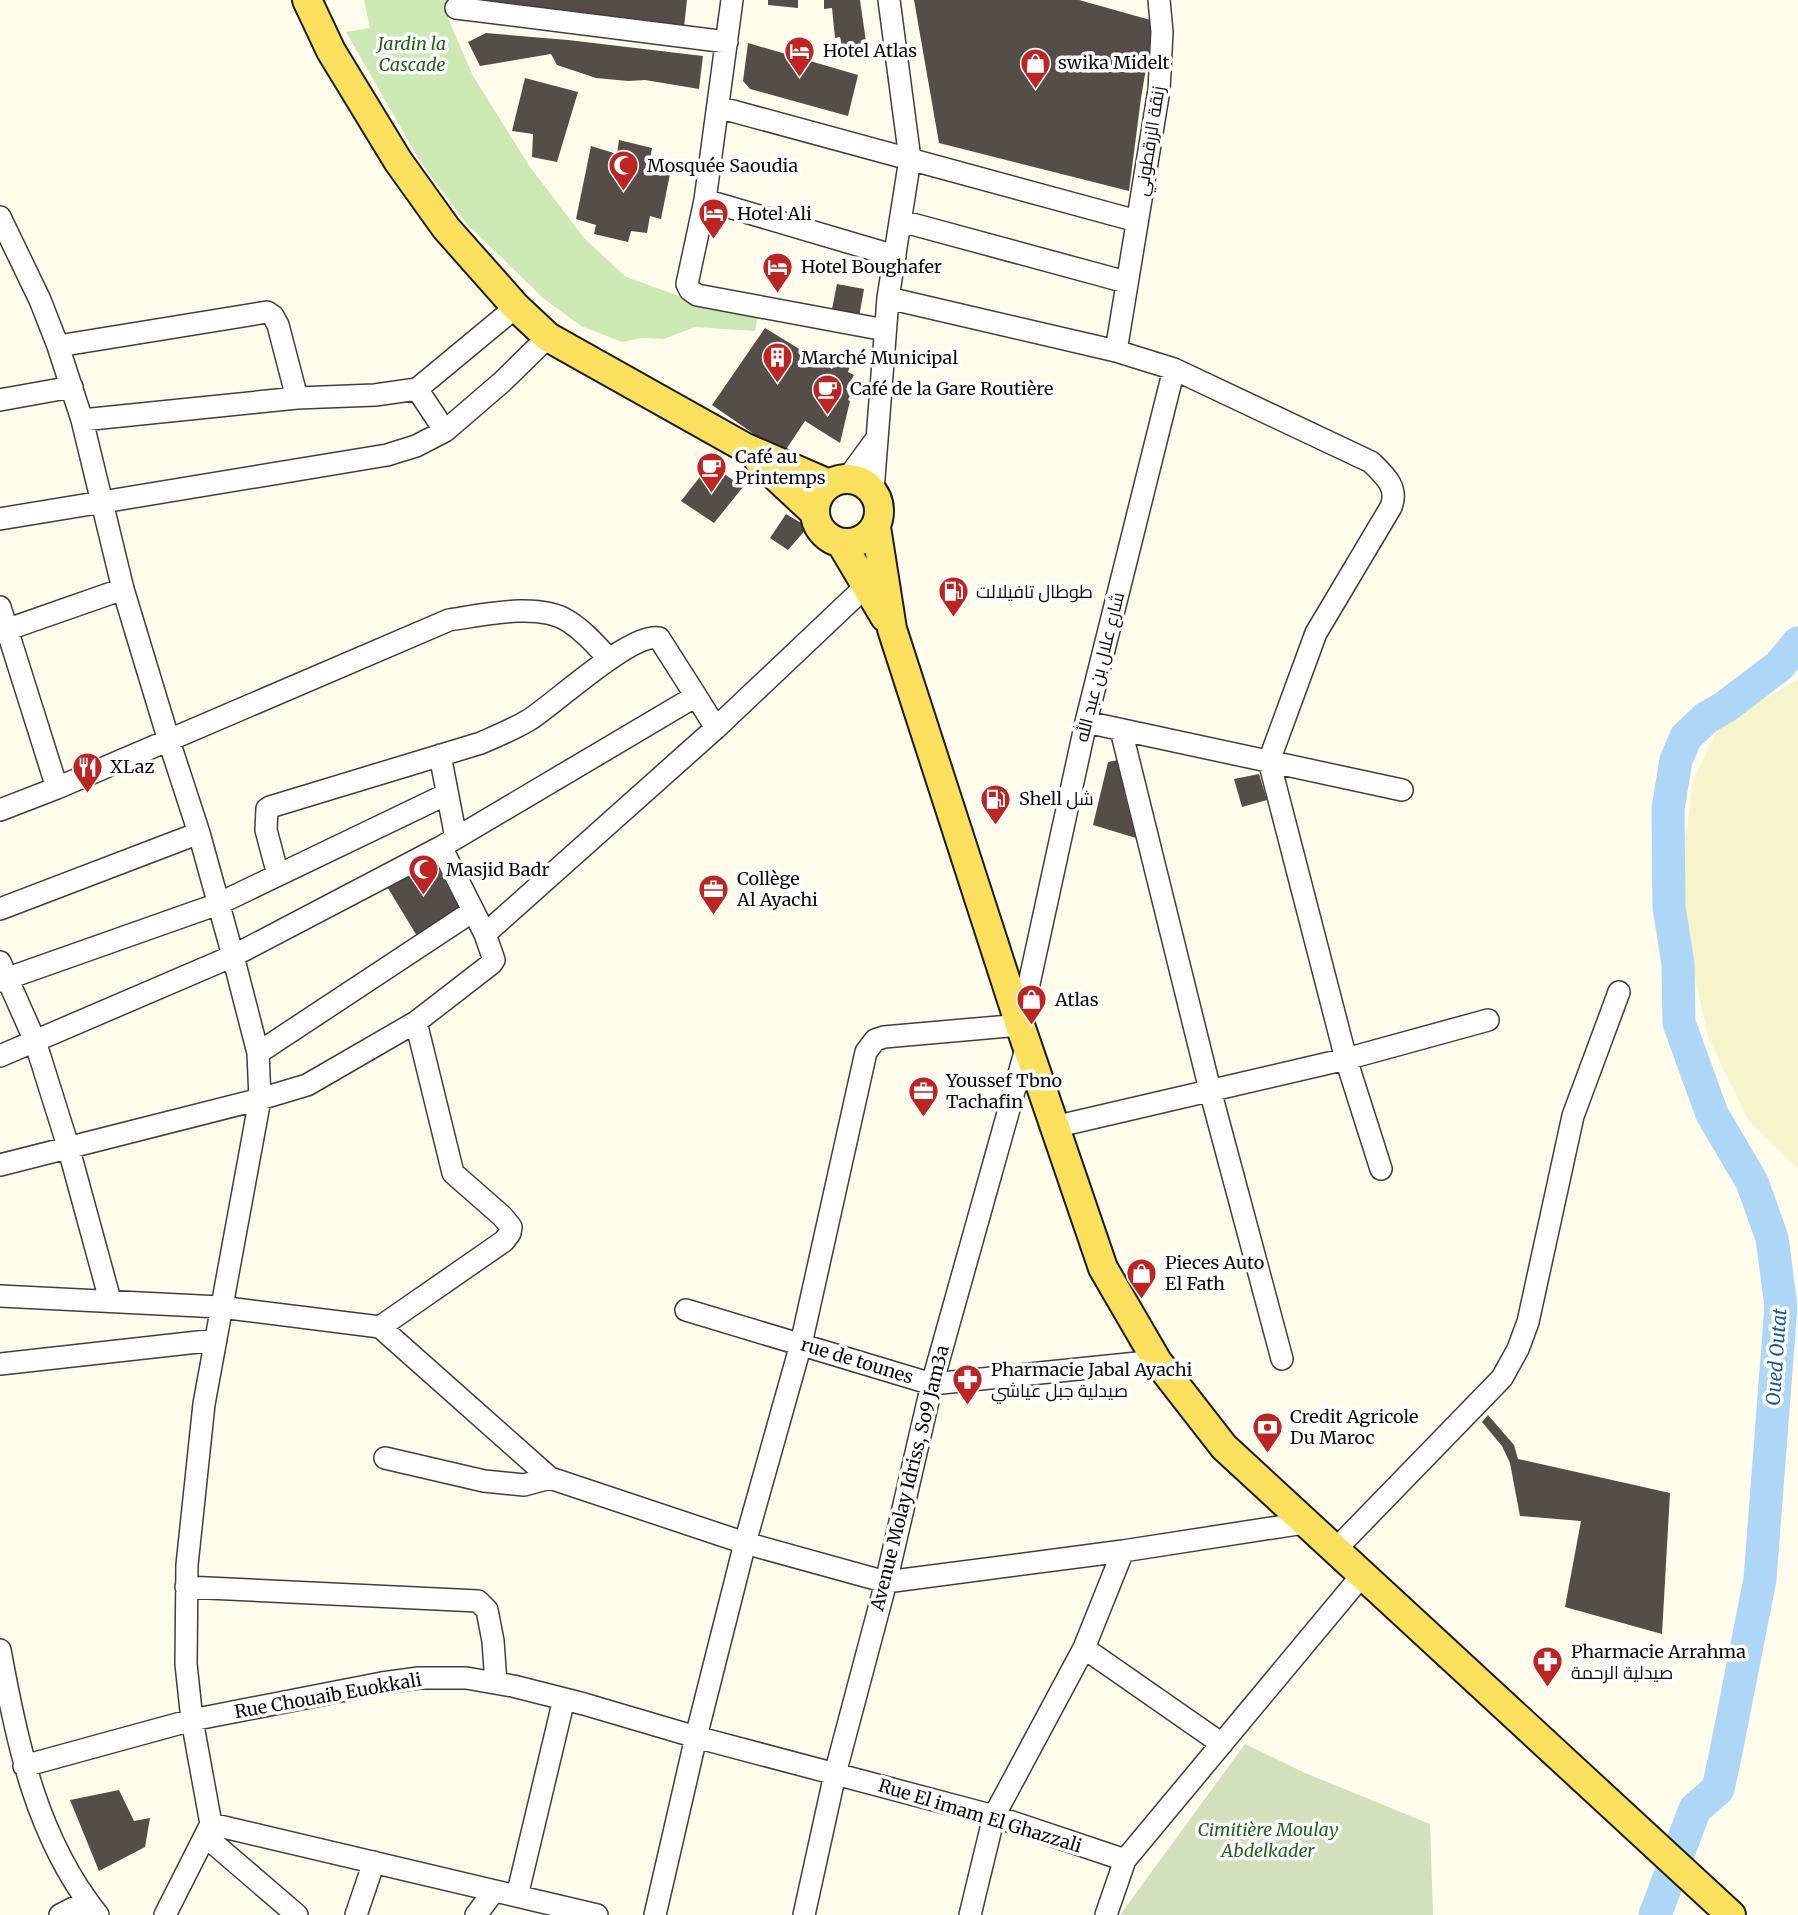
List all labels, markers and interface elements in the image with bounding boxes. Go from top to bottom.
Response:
park label: Jardin la Cascade [376,32,446,76]
hotel icon: Hotel Atlas [783,34,817,78]
place label: Hotel Atlas [823,39,917,62]
shop icon: swika Midelt [1018,46,1052,90]
place label: swika Midelt [1058,51,1169,74]
street label: زنقة الزرقطوني [1129,84,1173,198]
mosque icon: Mosquée Saoudia [607,149,641,193]
place label: Mosquée Saoudia [647,154,798,177]
hotel icon: Hotel Ali [697,197,731,241]
place label: Hotel Ali [737,202,812,225]
hotel icon: Hotel Boughafer [761,250,795,294]
place label: Hotel Boughafer [801,255,942,278]
building icon: Marché Municipal [761,341,795,385]
place label: Marché Municipal [801,346,958,369]
cafe icon: Café de la Gare Routière [810,372,844,416]
place label: Café de la Gare Routière [850,377,1053,400]
place label: Café au Printemps [735,445,826,489]
cafe icon: Café au Printemps [695,450,729,494]
fuel station icon: طوطال تافيلالت [936,575,970,619]
place label: طوطال تافيلالت [976,580,1093,603]
street label: شارع علال بن عبد الله [1070,590,1130,744]
restaurant icon: XLaz [70,750,104,794]
place label: XLaz [110,755,154,778]
fuel station icon: Shell شل [979,782,1013,826]
place label: Shell شل [1019,787,1094,810]
mosque icon: Masjid Badr [406,853,440,897]
place label: Masjid Badr [446,858,550,881]
place label: Collège Al Ayachi [736,867,818,911]
office icon: Collège Al Ayachi [697,872,731,916]
shop icon: Atlas [1015,983,1049,1027]
place label: Atlas [1054,988,1099,1011]
place label: Youssef Tbno Tachafin [945,1069,1062,1113]
office icon: Youssef Tbno Tachafin [906,1074,940,1118]
place label: Pieces Auto El Fath [1165,1251,1264,1295]
shop icon: Pieces Auto El Fath [1125,1256,1159,1300]
water label: Oued Outat [1761,1307,1791,1407]
street label: rue de tounes [798,1333,916,1389]
street label: Avenue Molay Idriss, So9 Jam3a [865,1343,954,1614]
place label: Pharmacie Jabal Ayachi صيدلية جبل عياشي [991,1358,1193,1404]
pharmacy icon: Pharmacie Jabal Ayachi صيدلية جبل عياشي [951,1363,985,1407]
place label: Credit Agricole Du Maroc [1290,1405,1418,1449]
bank icon: Credit Agricole Du Maroc [1250,1410,1284,1454]
place label: Pharmacie Arrahma صيدلية الرحمة [1571,1640,1746,1684]
pharmacy icon: Pharmacie Arrahma صيدلية الرحمة [1531,1645,1565,1689]
street label: Rue Chouaib Euokkali [233,1668,423,1723]
street label: Rue El imam El Ghazzali [876,1774,1085,1857]
park label: Cimitière Moulay Abdelkader [1197,1818,1339,1862]

